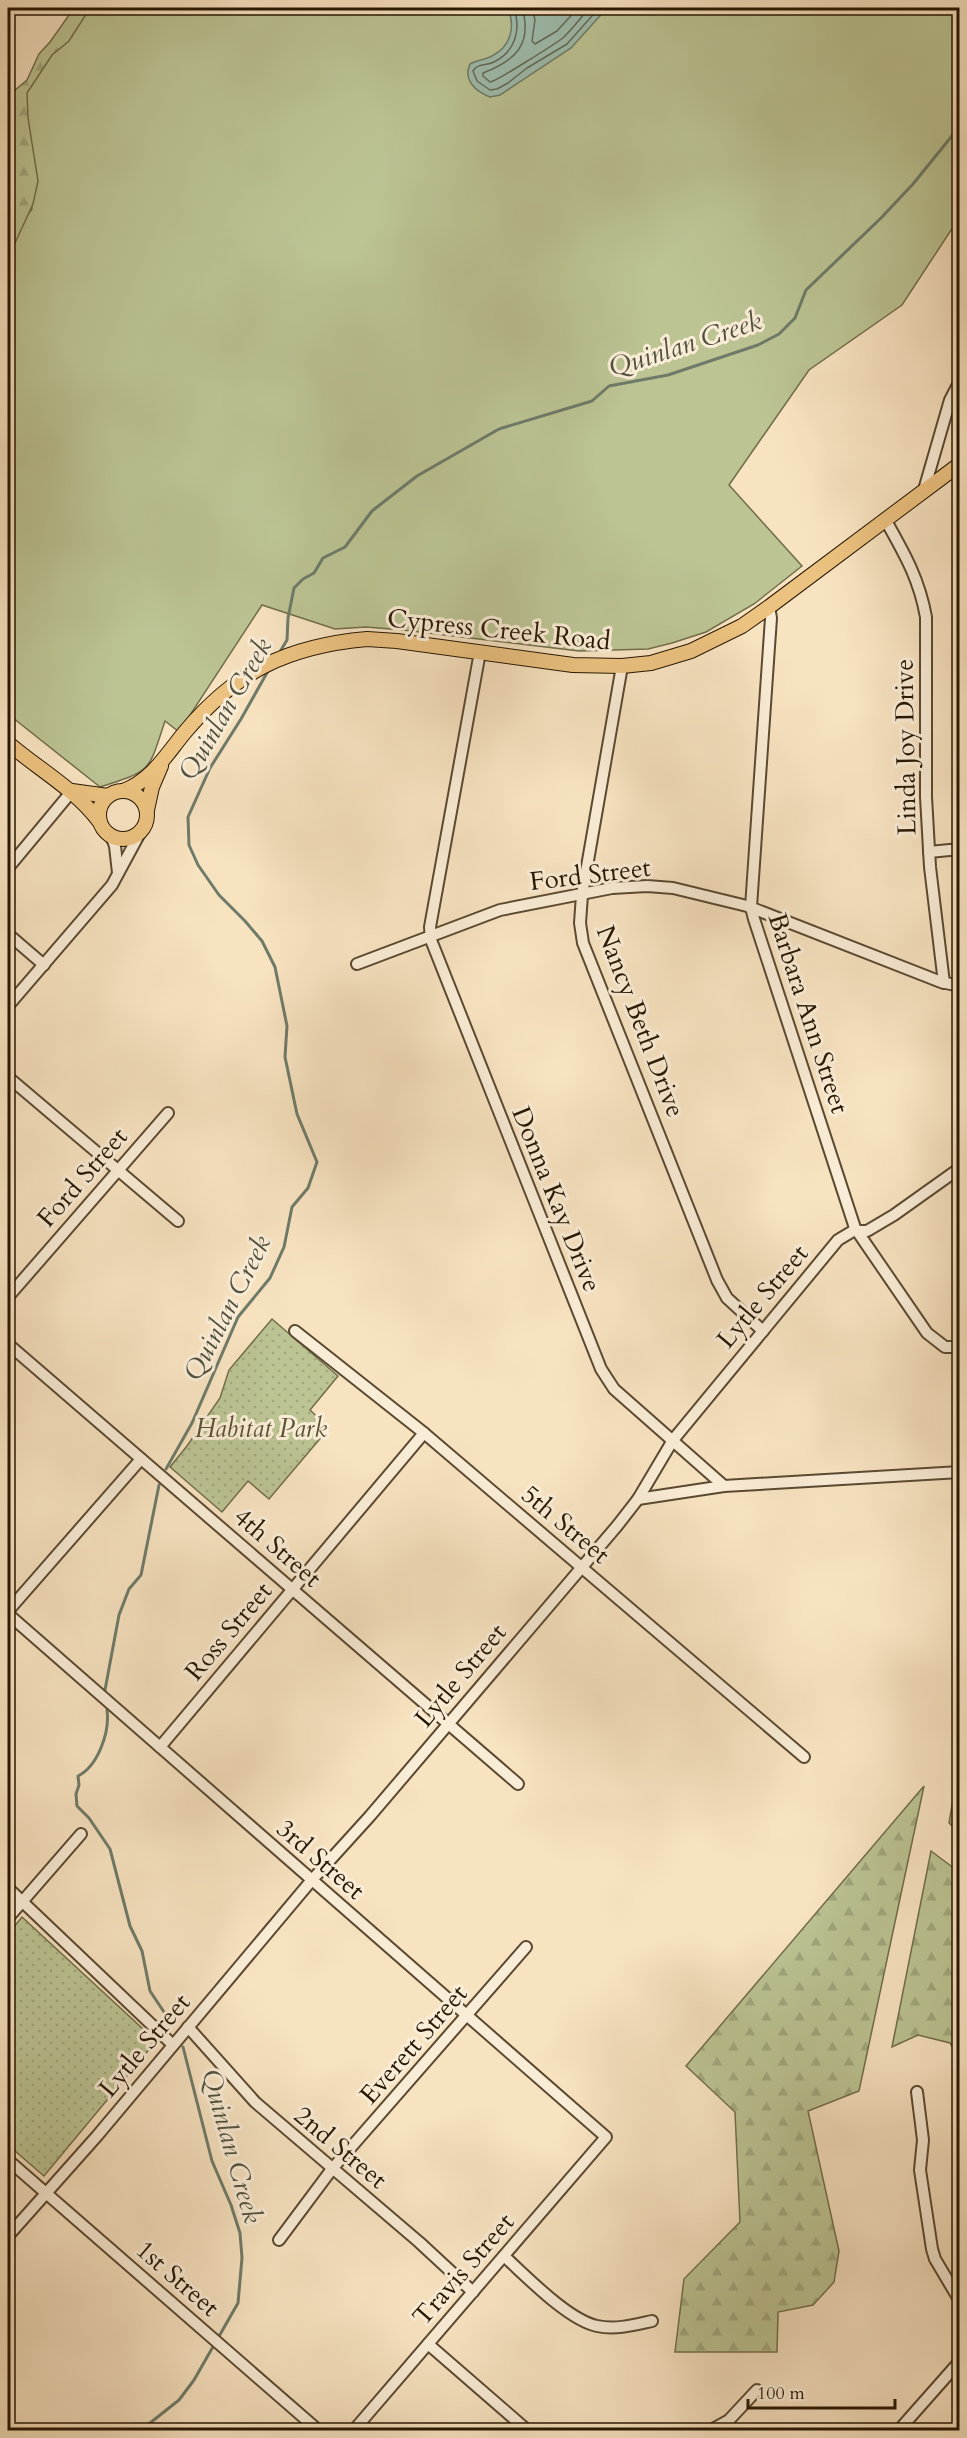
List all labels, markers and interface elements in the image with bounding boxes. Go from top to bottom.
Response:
water label: Quinlan Creek [604,302,767,387]
street label: Cypress Creek Road [386,600,612,659]
water label: Quinlan Creek [170,631,281,787]
street label: Linda Joy Drive [886,659,925,835]
street label: Ford Street [528,850,653,899]
street label: Barbara Ann Street [760,908,857,1118]
street label: Nancy Beth Drive [588,920,693,1122]
street label: Donna Kay Drive [503,1101,610,1297]
street label: Ford Street [29,1120,136,1235]
water label: Quinlan Creek [175,1229,280,1387]
street label: Lytle Street [709,1237,816,1356]
park label: Habitat Park [195,1411,327,1446]
street label: 5th Street [514,1477,617,1572]
street label: 4th Street [226,1500,329,1595]
street label: Ross Street [177,1574,280,1688]
street label: Lytle Street [407,1616,514,1735]
street label: 3rd Street [269,1811,372,1907]
street label: Everett Street [352,1977,475,2112]
street label: Lytle Street [91,1986,198,2105]
water label: Quinlan Creek [192,2065,271,2228]
street label: 2nd Street [287,2098,395,2197]
street label: Travis Street [405,2206,522,2333]
street label: 1st Street [129,2232,227,2324]
scale bar [748,2372,895,2410]
text: 100 m [757,2381,805,2406]

